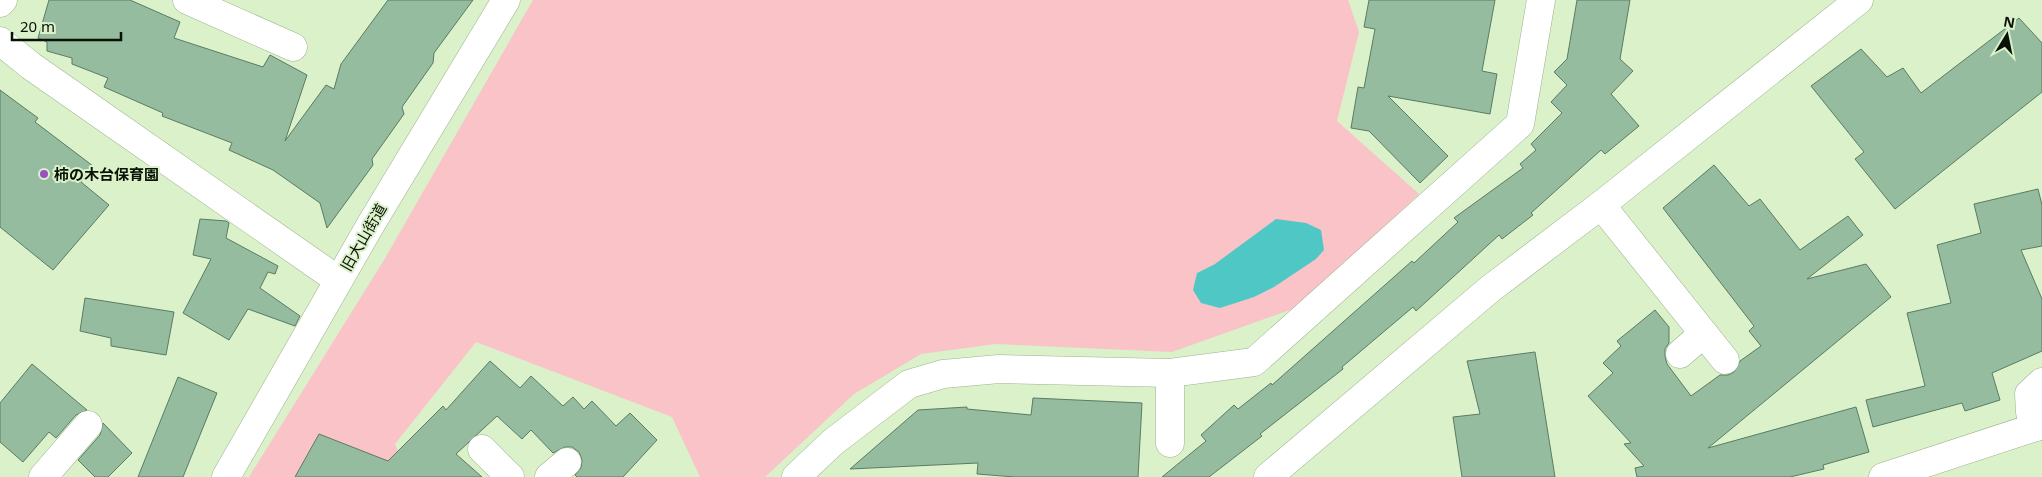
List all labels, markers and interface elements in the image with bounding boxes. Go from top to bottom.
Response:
scale bar [12,10,121,42]
north arrow [1982,10,2032,60]
text: N [2002,11,2017,32]
text: 20 m [20,16,55,36]
place label: 柿の木台保育園 [54,164,159,184]
marker: 柿の木台保育園 [38,168,50,180]
street label: 旧大山街道 [336,200,390,274]

